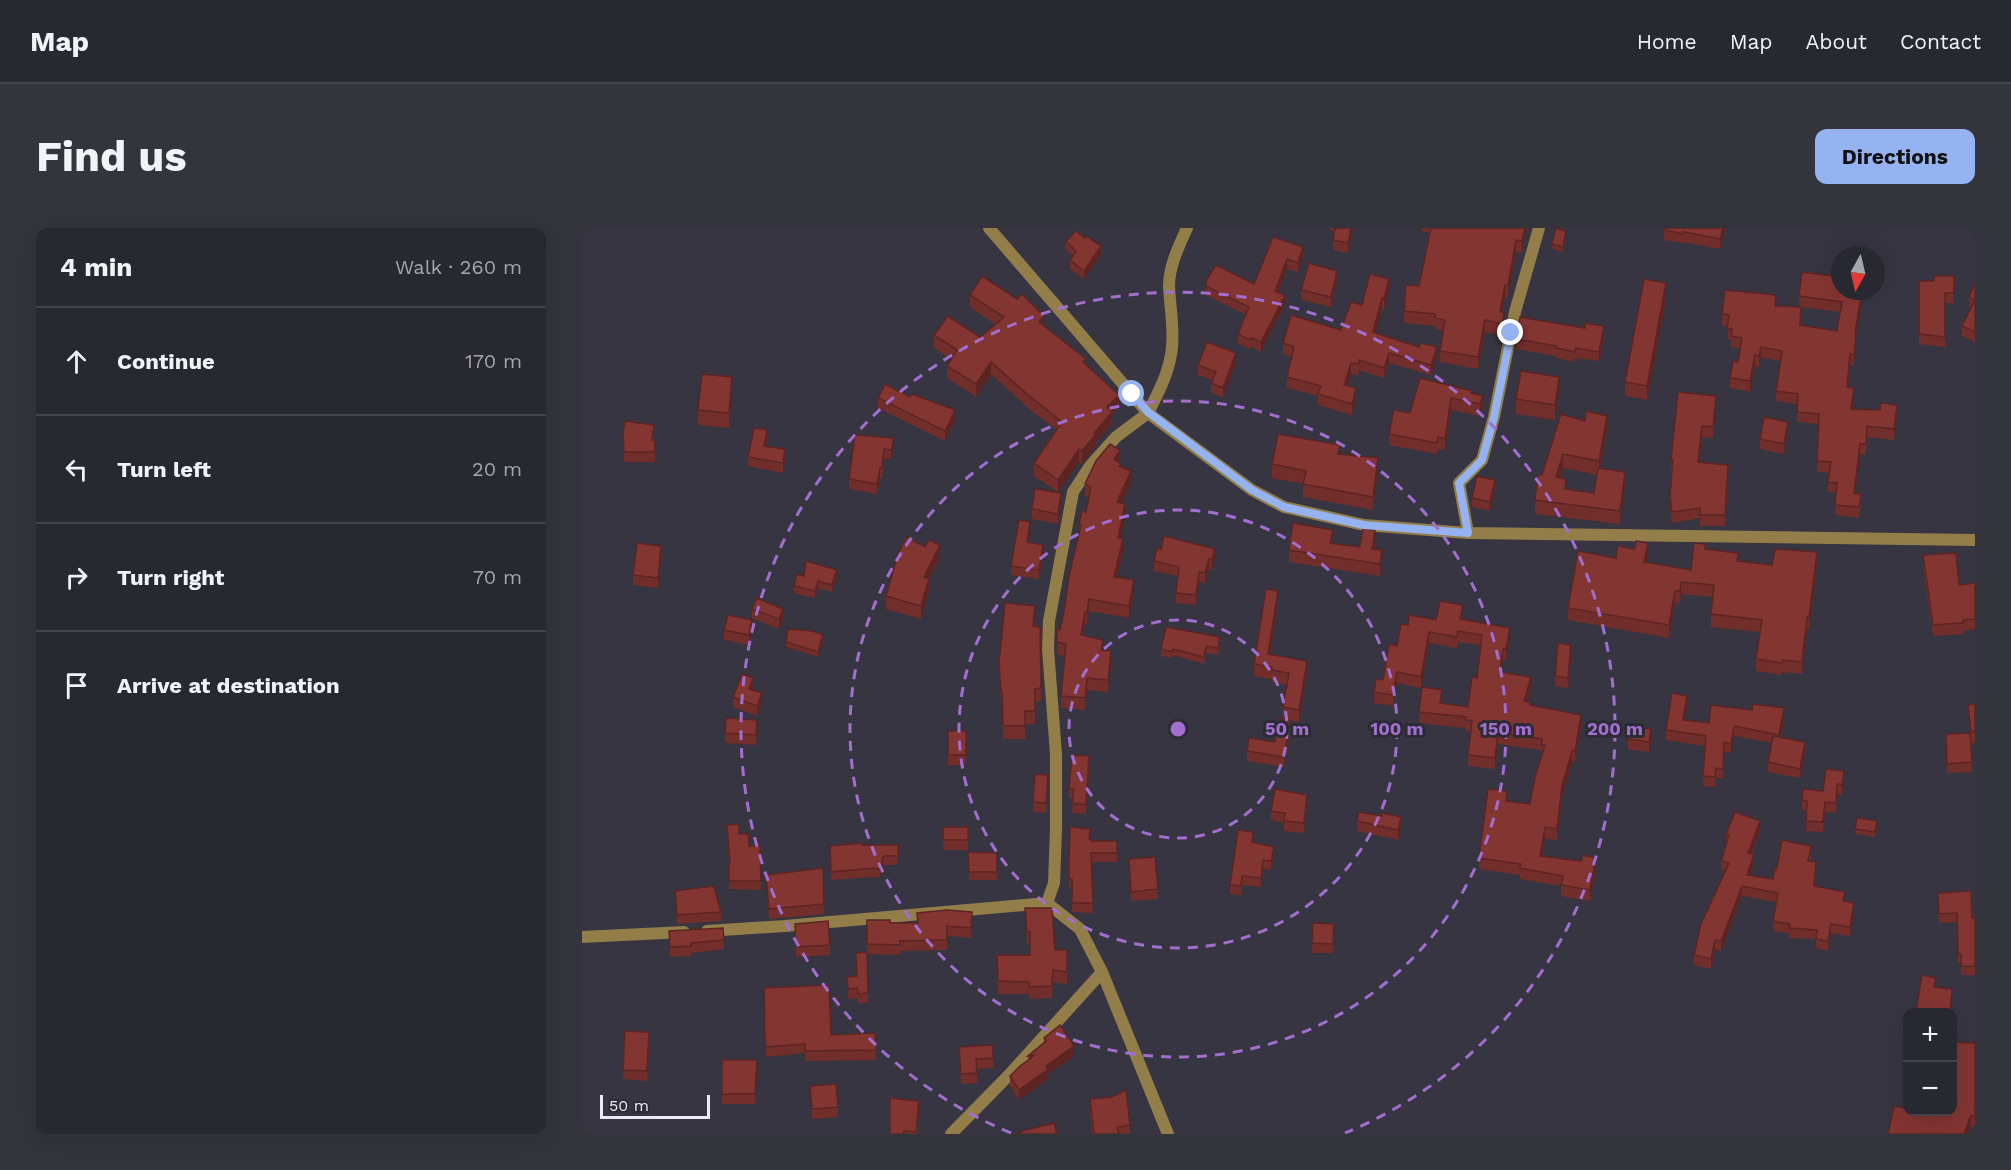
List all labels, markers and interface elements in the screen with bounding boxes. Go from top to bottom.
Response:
text: Map [30,25,89,58]
text: Home [1637,29,1697,54]
text: Map [1730,29,1773,54]
text: About [1806,29,1867,54]
text: Contact [1900,29,1981,54]
button: Directions [1815,129,1975,184]
text: Find us [36,132,187,181]
north arrow [1831,246,1885,300]
text: 4 min [60,252,132,282]
text: Walk · 260 m [395,255,522,279]
route end [1497,319,1523,345]
icon: ahead [60,345,93,378]
text: Continue [117,349,215,374]
text: 170 m [465,349,522,373]
route start [1118,380,1144,406]
icon: left [60,453,93,486]
text: Turn left [117,457,211,482]
text: 20 m [472,457,522,481]
icon: right [60,561,93,594]
text: Turn right [117,565,224,590]
text: 70 m [473,565,522,589]
icon: arrive [60,669,93,702]
text: Arrive at destination [117,673,340,698]
text: 50 m [1265,718,1309,739]
text: 100 m [1370,718,1424,739]
text: 150 m [1480,718,1532,739]
text: 200 m [1587,718,1643,739]
centre of rings [1168,719,1188,739]
map controls [1903,1008,1957,1116]
button: + [1903,1008,1957,1062]
button: − [1903,1062,1957,1116]
scale bar [600,1092,710,1120]
text: 50 m [609,1096,649,1115]

